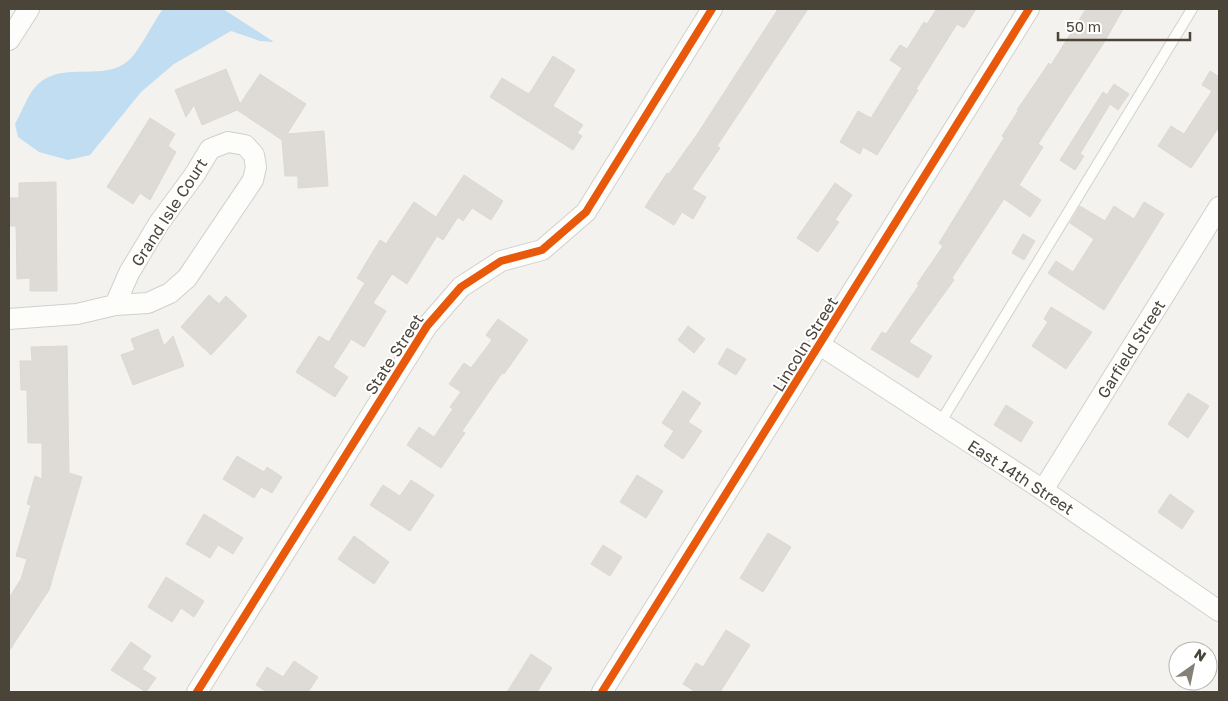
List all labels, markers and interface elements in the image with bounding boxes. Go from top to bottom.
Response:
scale bar [1058,10,1190,42]
text: 50 m [1066,17,1101,35]
street label: Grand Isle Court [127,154,211,270]
street label: Lincoln Street [768,293,842,395]
street label: Garfield Street [1093,296,1169,402]
street label: State Street [360,310,428,398]
street label: East 14th Street [964,435,1078,519]
north arrow [1168,641,1218,691]
text: N [1191,645,1209,665]

